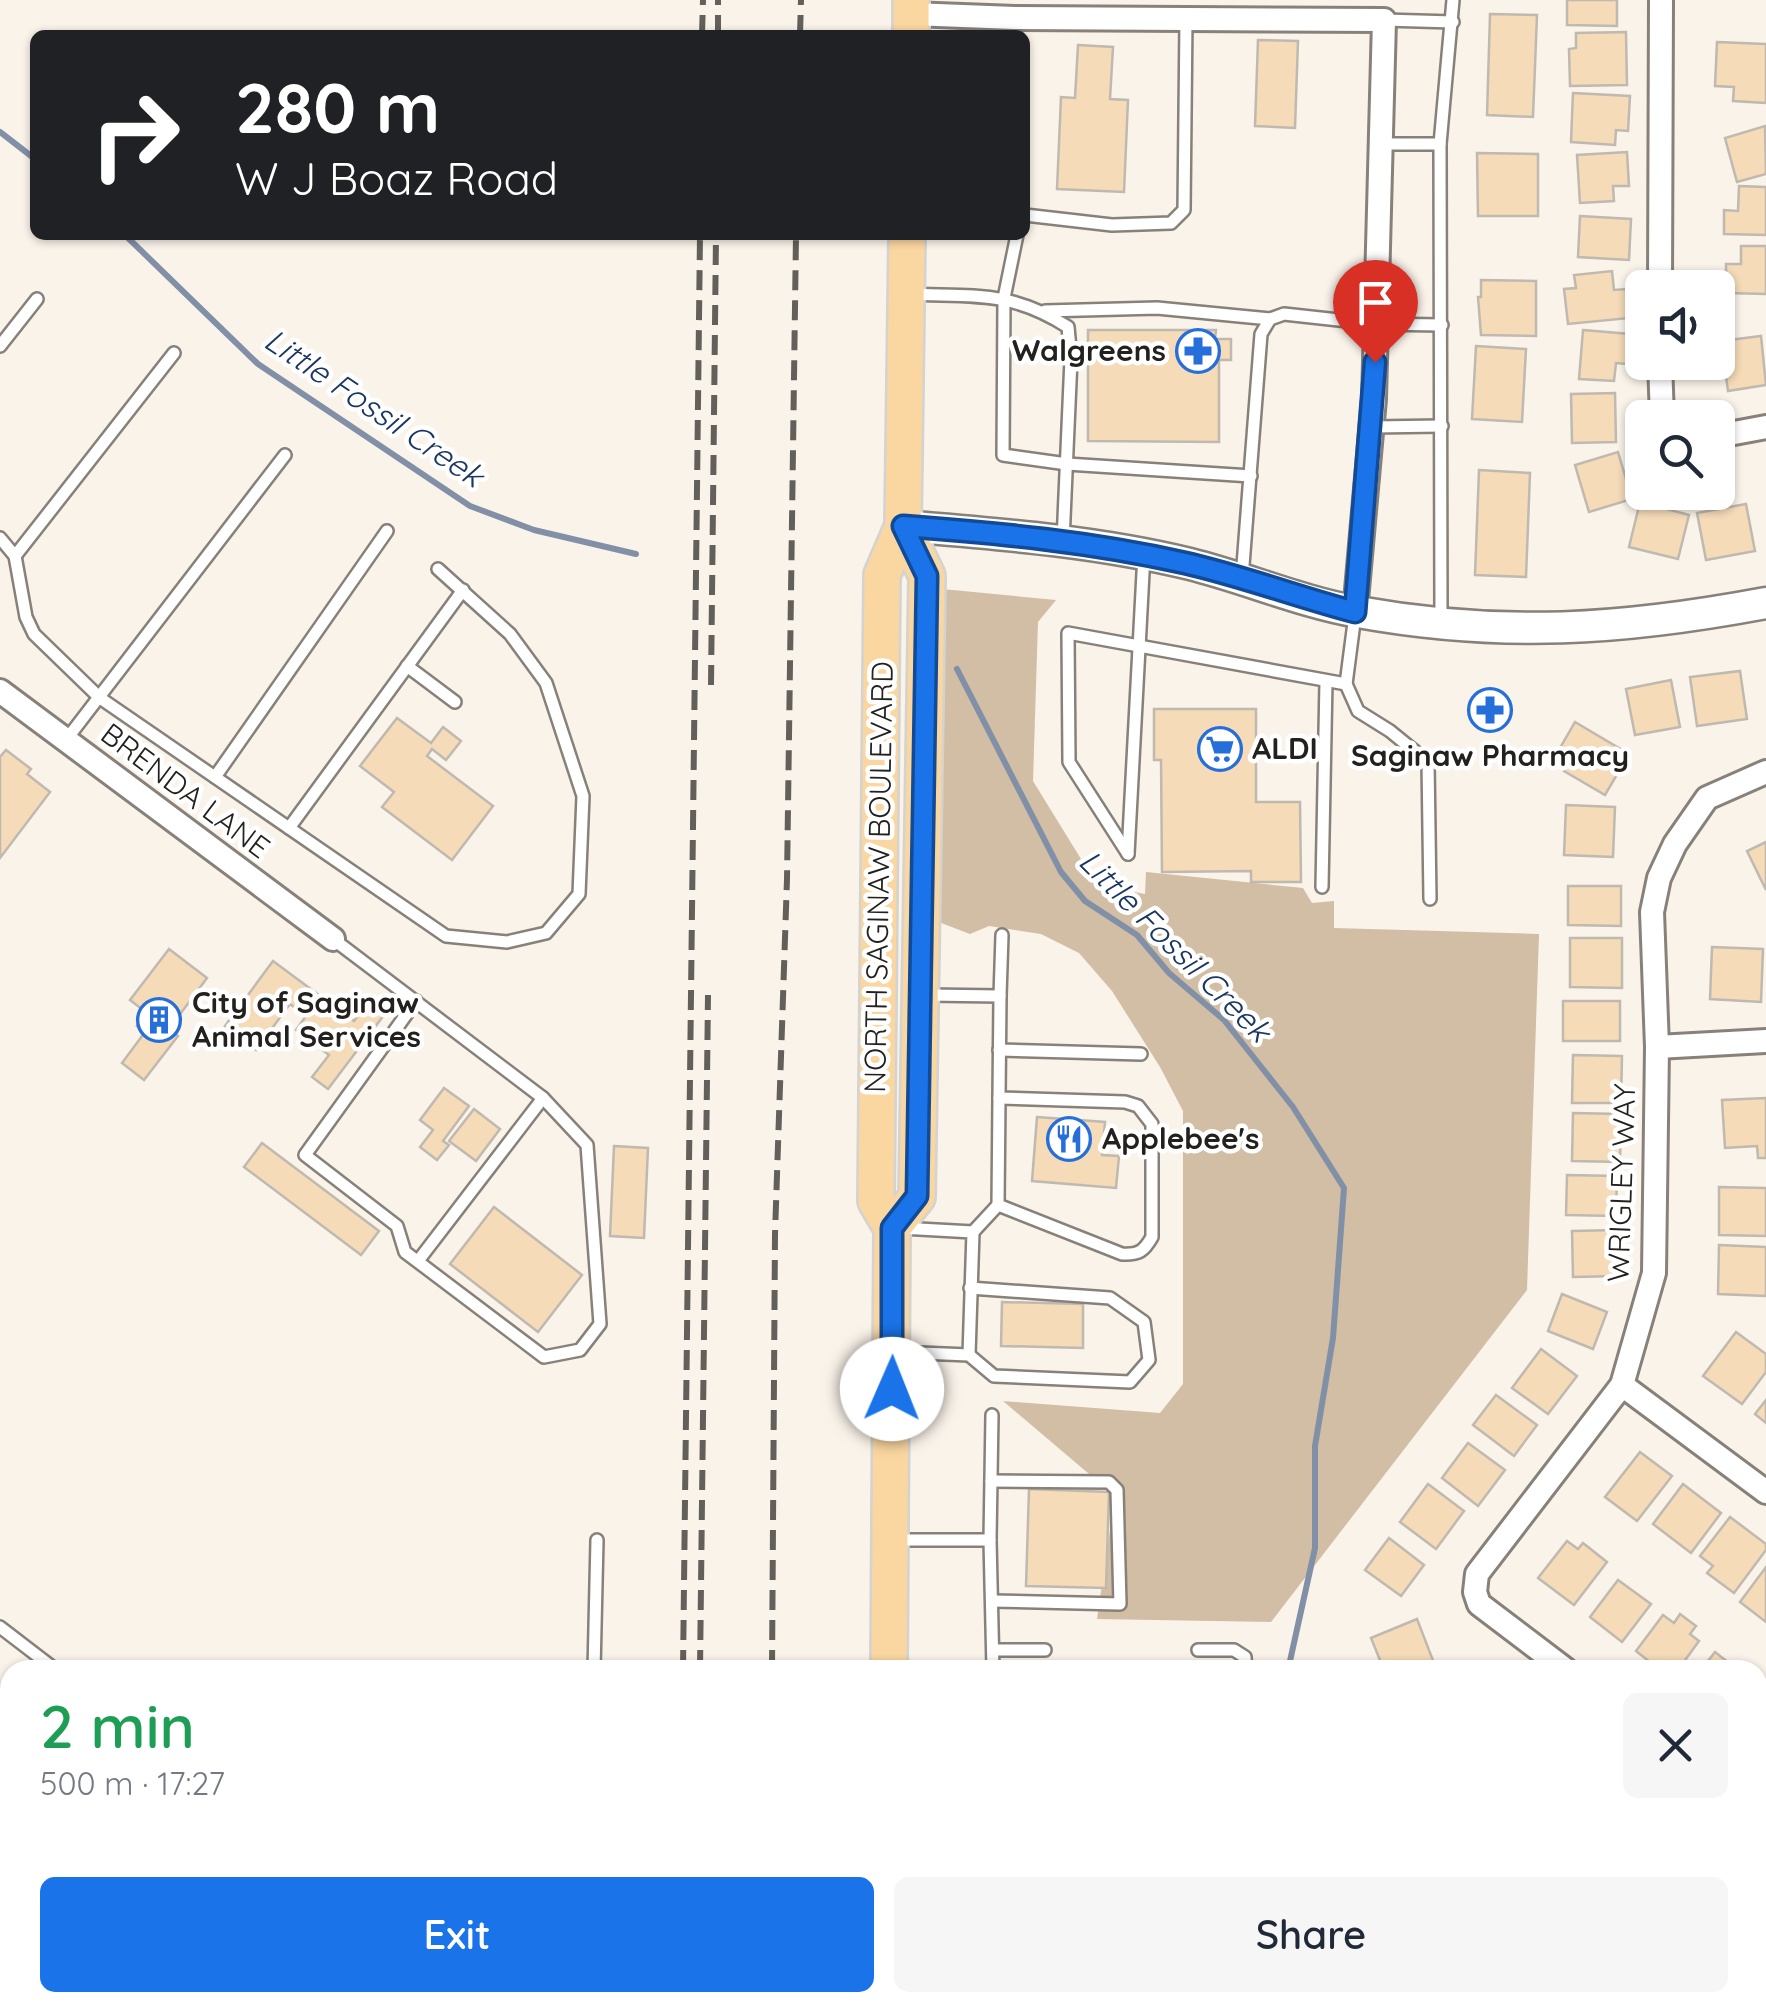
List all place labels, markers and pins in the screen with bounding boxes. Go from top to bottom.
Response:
pin [1333,260,1418,363]
pharmacy icon: Walgreens [1175,328,1221,374]
place label: Walgreens [1012,331,1166,369]
pharmacy icon: Saginaw Pharmacy [1467,687,1513,733]
supermarket icon: ALDI [1197,726,1243,772]
place label: ALDI [1252,729,1318,767]
place label: Saginaw Pharmacy [1351,736,1629,774]
place label: City of Saginaw Animal Services [192,983,421,1055]
building icon: City of Saginaw Animal Services [136,997,182,1043]
restaurant icon: Applebee's [1046,1116,1092,1162]
place label: Applebee's [1102,1119,1259,1157]

